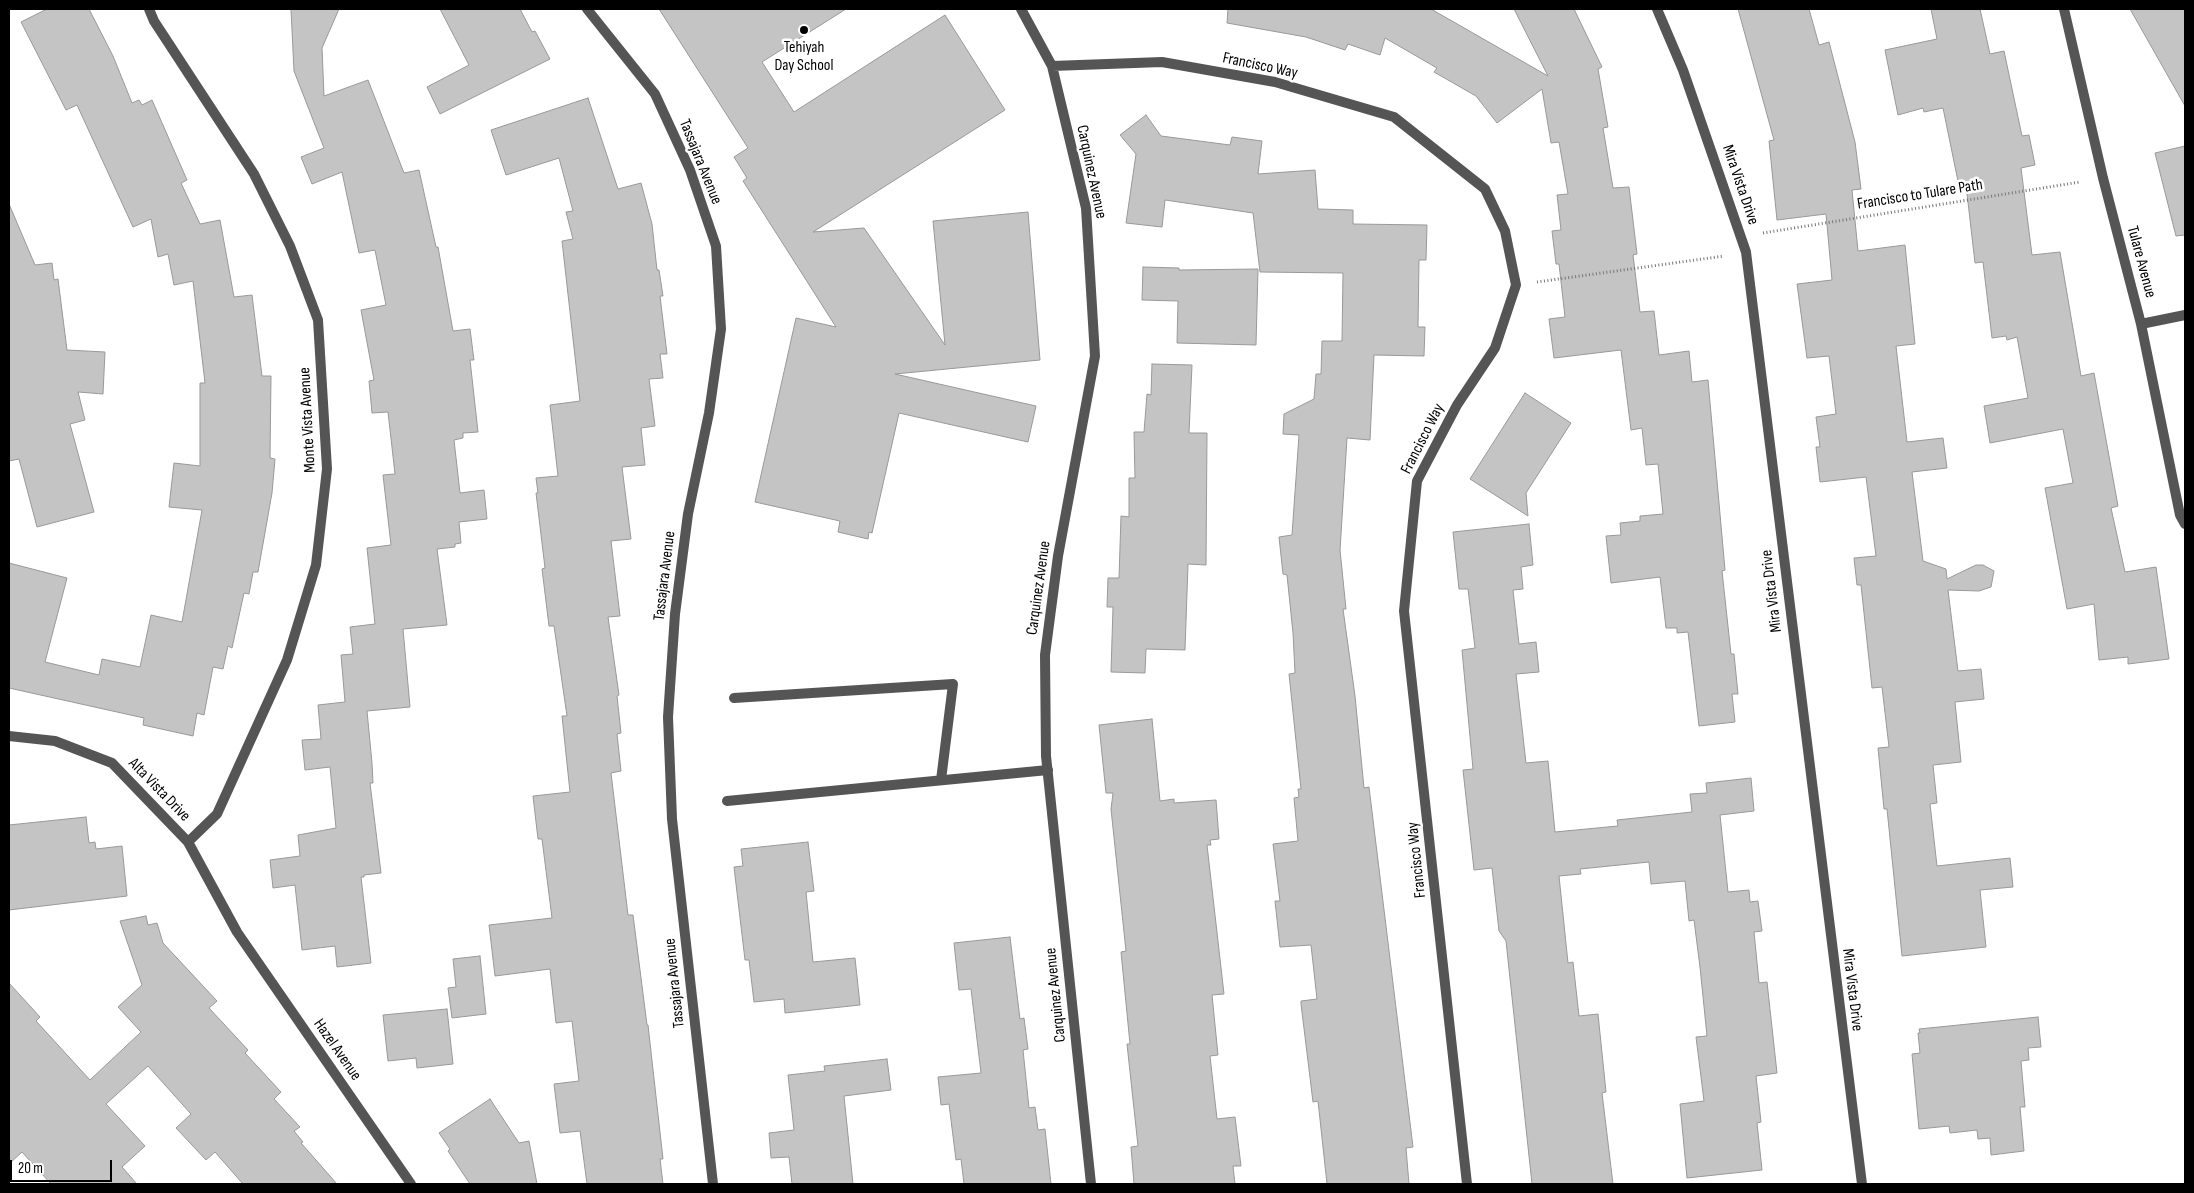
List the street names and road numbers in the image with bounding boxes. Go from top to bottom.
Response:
street label: Francisco Way [1221,49,1299,83]
street label: Tassajara Avenue [674,117,726,207]
street label: Carquinez Avenue [1072,124,1110,220]
street label: Mira Vista Drive [1717,143,1763,227]
street label: Francisco to Tulare Path [1856,176,1984,214]
street label: Tulare Avenue [2122,224,2160,300]
street label: Monte Vista Avenue [296,367,320,473]
street label: Francisco Way [1397,401,1449,477]
street label: Tassajara Avenue [650,530,680,622]
street label: Carquinez Avenue [1023,540,1055,636]
street label: Mira Vista Drive [1757,549,1787,633]
street label: Alta Vista Drive [124,754,194,826]
street label: Francisco Way [1403,821,1431,899]
street label: Tassajara Avenue [661,937,689,1029]
street label: Carquinez Avenue [1041,947,1071,1043]
street label: Mira Vista Drive [1837,948,1867,1032]
street label: Hazel Avenue [309,1015,365,1085]

